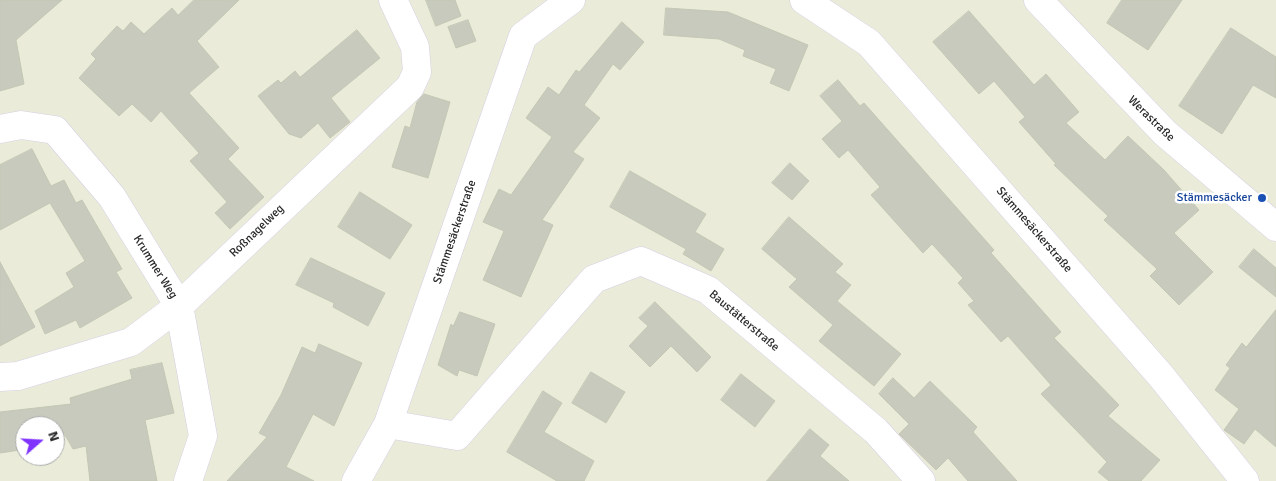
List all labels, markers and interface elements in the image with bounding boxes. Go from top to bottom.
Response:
street label: Werastraße [1125,93,1177,145]
street label: Stämmesäckerstraße [431,178,479,286]
street label: Stämmesäckerstraße [993,184,1075,276]
place label: Stämmesäcker [1177,191,1252,205]
marker: Stämmesäcker [1256,192,1268,204]
street label: Roßnagelweg [227,202,287,260]
street label: Krummer Weg [130,232,180,302]
street label: Baustätterstraße [706,287,782,355]
north arrow [15,416,65,466]
text: N [44,429,63,444]

